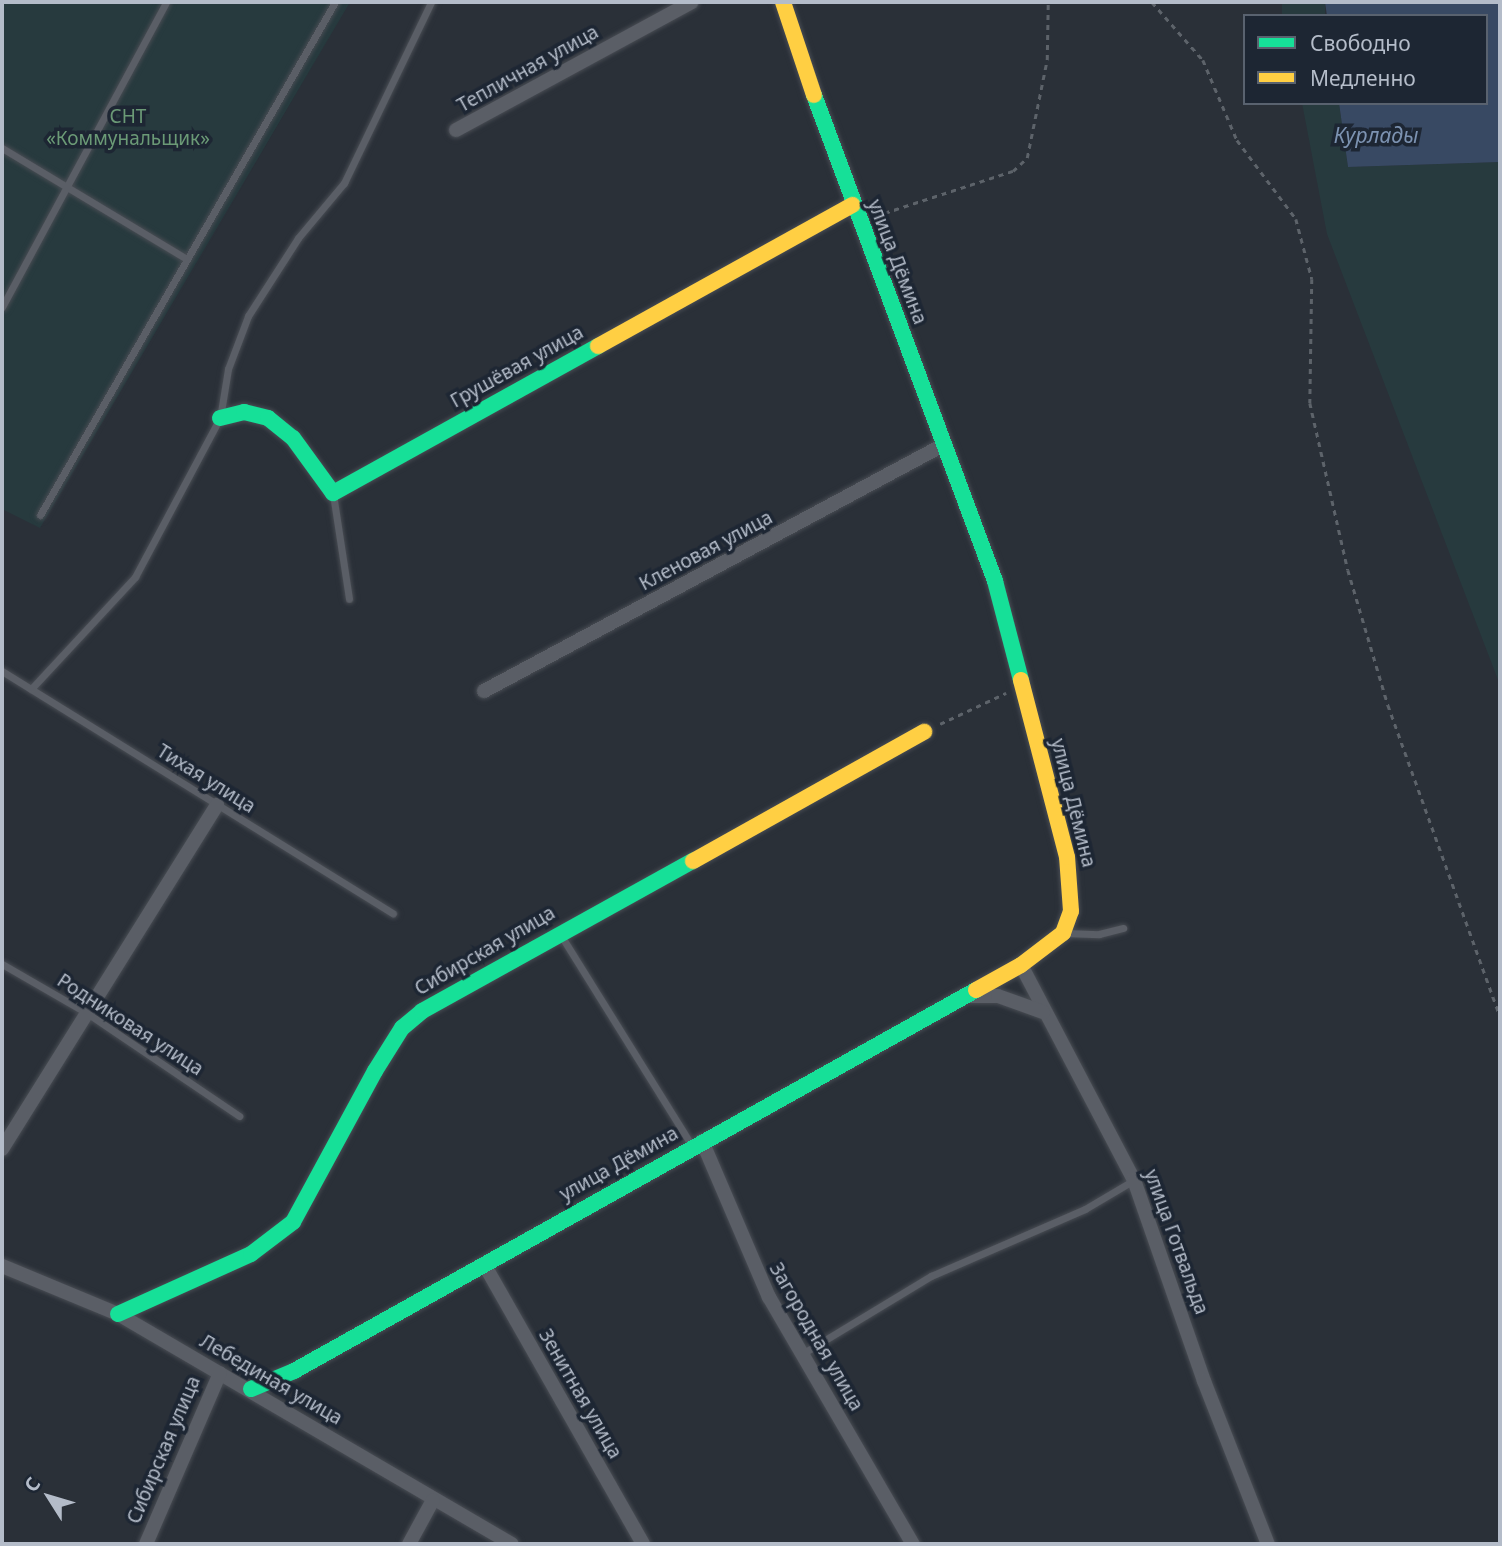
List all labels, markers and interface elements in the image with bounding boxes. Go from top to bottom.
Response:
legend [1243,14,1488,105]
street label: Тепличная улица [453,21,603,117]
text: Свободно [1310,29,1411,57]
text: Медленно [1310,64,1416,92]
park label: СНТ «Коммунальщик» [46,106,210,150]
water label: Курлады [1334,122,1418,148]
street label: улица Дёмина [863,196,931,328]
street label: Грушёвая улица [447,321,587,413]
street label: Кленовая улица [636,506,776,596]
street label: улица Дёмина [1046,736,1100,870]
street label: Тихая улица [153,740,259,818]
street label: Сибирская улица [411,902,559,1000]
street label: Родниковая улица [53,969,207,1081]
street label: улица Дёмина [556,1122,682,1206]
street label: улица Готвальда [1139,1166,1213,1318]
street label: Загородная улица [764,1259,868,1415]
street label: Зенитная улица [534,1325,626,1463]
street label: Лебединая улица [196,1330,346,1430]
street label: Сибирская улица [123,1373,205,1527]
north arrow [14,1462,84,1532]
text: С [18,1472,46,1497]

